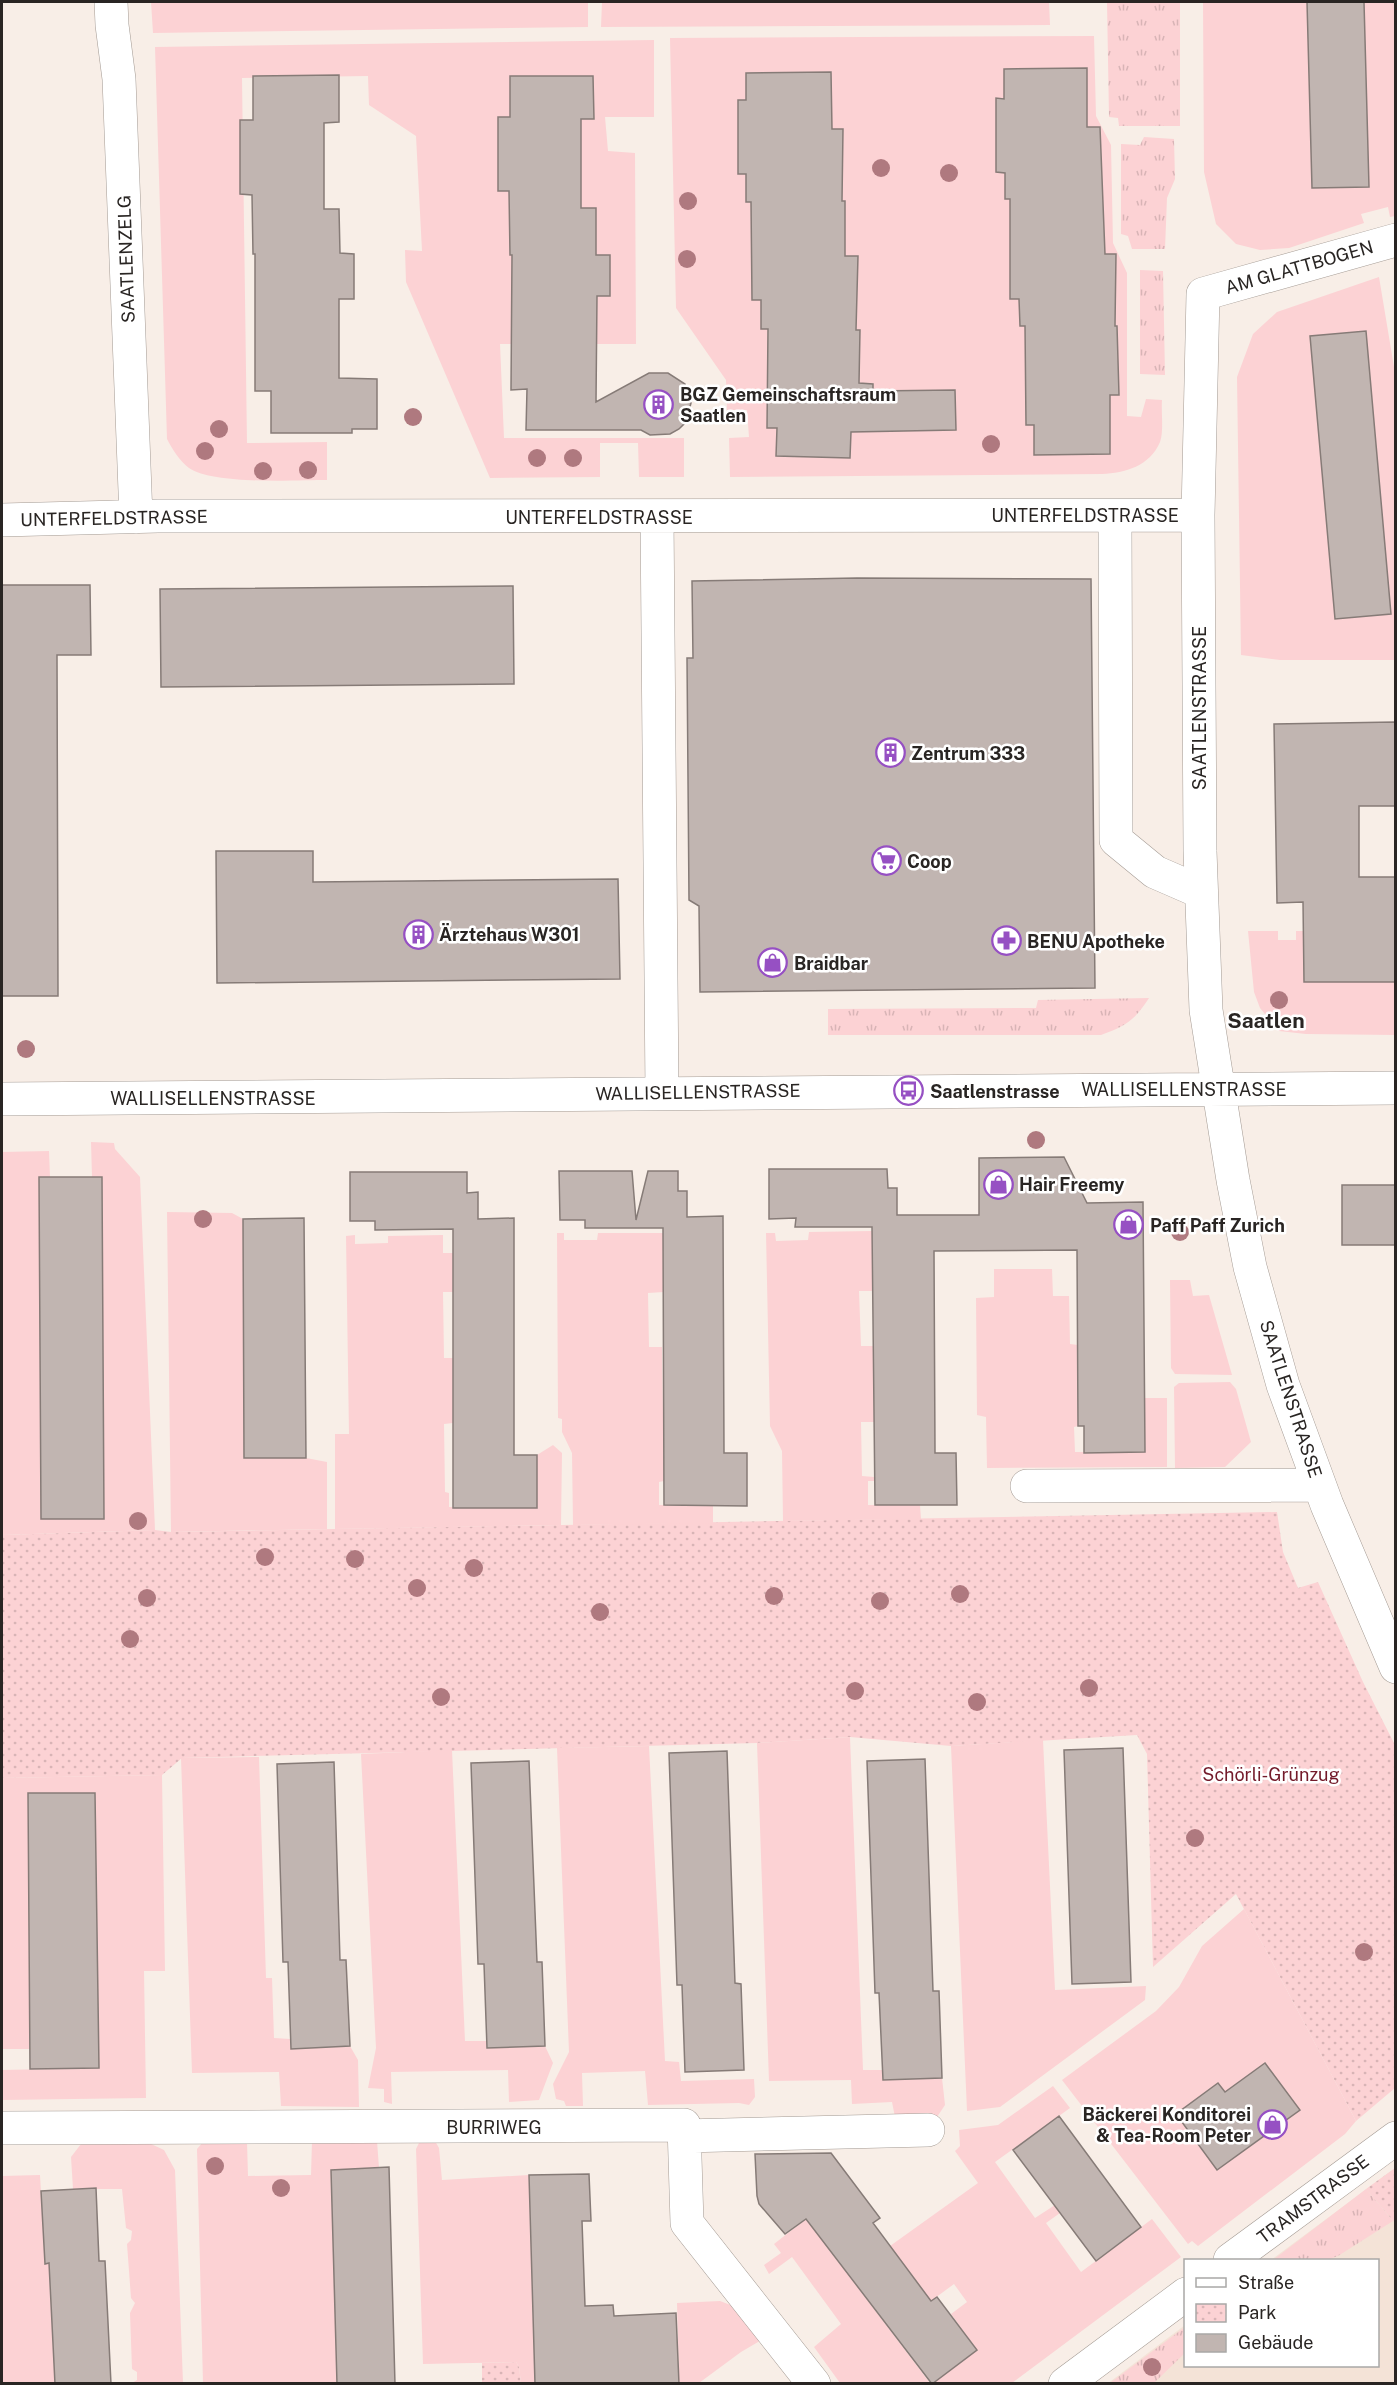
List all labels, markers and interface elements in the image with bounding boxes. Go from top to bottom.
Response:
street label: SAATLENZELG [113,195,139,323]
street label: AM GLATTBOGEN [1222,236,1376,298]
place label: BGZ Gemeinschaftsraum Saatlen [680,384,896,426]
building icon: BGZ Gemeinschaftsraum Saatlen [643,388,675,420]
street label: UNTERFELDSTRASSE [991,505,1179,526]
street label: UNTERFELDSTRASSE [20,506,208,530]
street label: UNTERFELDSTRASSE [505,507,693,528]
street label: SAATLENSTRASSE [1189,626,1210,790]
building icon: Zentrum 333 [874,737,906,769]
place label: Zentrum 333 [911,743,1025,764]
supermarket icon: Coop [870,845,902,877]
place label: Coop [907,851,952,872]
building icon: Ärztehaus W301 [402,918,434,950]
place label: Ärztehaus W301 [439,923,580,945]
pharmacy icon: BENU Apotheke [990,925,1022,957]
place label: BENU Apotheke [1027,931,1165,952]
shop icon: Braidbar [757,947,789,979]
place label: Braidbar [794,953,869,974]
district label: Saatlen [1227,1008,1305,1033]
bus stop icon: Saatlenstrasse [893,1075,925,1107]
street label: WALLISELLENSTRASSE [1081,1079,1287,1100]
street label: WALLISELLENSTRASSE [595,1080,801,1104]
place label: Saatlenstrasse [930,1081,1060,1102]
street label: WALLISELLENSTRASSE [110,1088,316,1109]
shop icon: Hair Freemy [982,1168,1014,1200]
place label: Hair Freemy [1019,1174,1124,1195]
shop icon: Paff Paff Zurich [1113,1209,1145,1241]
place label: Paff Paff Zurich [1150,1215,1285,1236]
street label: SAATLENSTRASSE [1256,1318,1326,1480]
park label: Schörli-Grünzug [1202,1764,1340,1785]
place label: Bäckerei Konditorei & Tea-Room Peter [1082,2104,1252,2146]
shop icon: Bäckerei Konditorei & Tea-Room Peter [1256,2108,1288,2140]
street label: BURRIWEG [446,2117,542,2138]
street label: TRAMSTRASSE [1253,2150,1373,2248]
legend [1184,2259,1379,2367]
text: Straße [1238,2272,1294,2293]
text: Park [1238,2302,1276,2323]
text: Gebäude [1238,2332,1313,2353]

